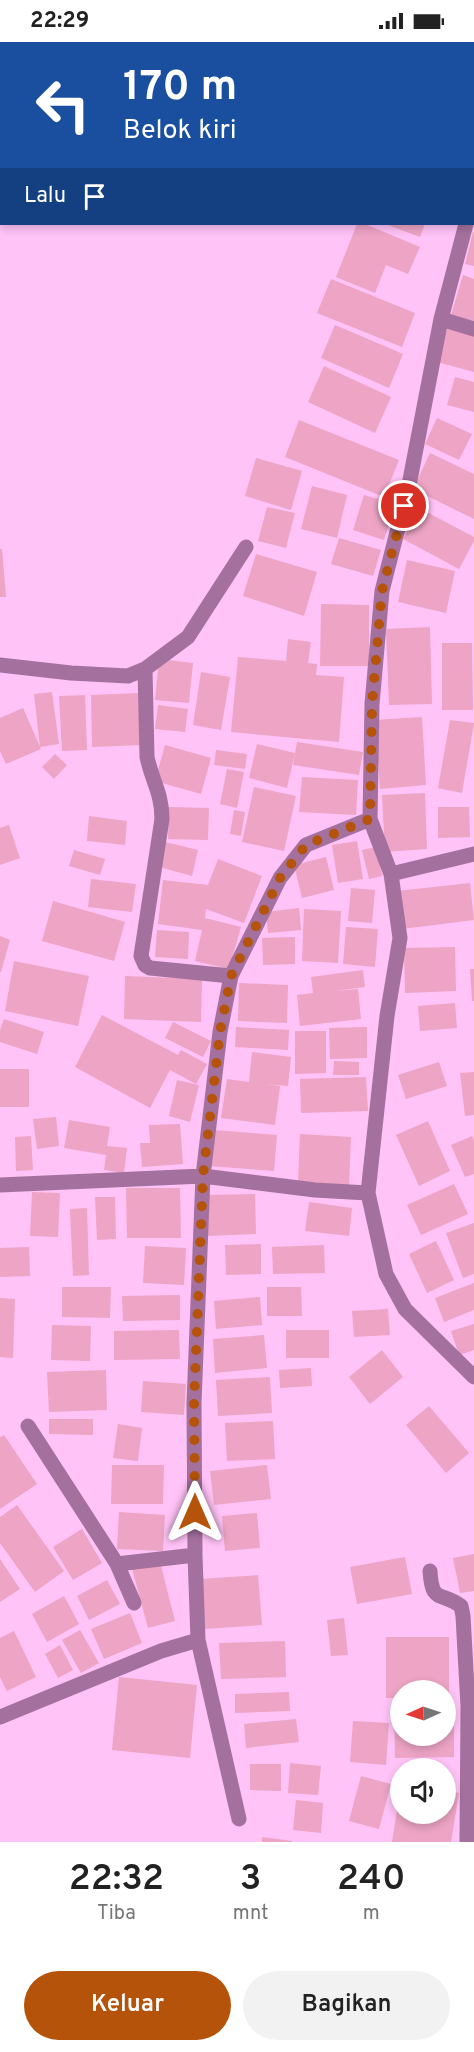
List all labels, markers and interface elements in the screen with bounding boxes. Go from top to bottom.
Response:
text: 22:29 [30,8,89,35]
text: 170 m [123,62,237,115]
icon: left [24,66,102,144]
text: Belok kiri [123,114,237,148]
icon: arrive [78,180,111,213]
text: Lalu [24,183,66,210]
pin [378,480,429,531]
icon: arrive [387,489,420,522]
position arrow [163,1480,227,1544]
north arrow [390,1680,456,1746]
map controls [390,1680,456,1824]
button: sound [390,1758,456,1824]
text: 22:32 [69,1857,164,1903]
text: 3 [240,1857,261,1903]
text: 240 [337,1857,405,1903]
text: Tiba [97,1901,136,1927]
text: mnt [233,1901,268,1927]
text: m [363,1901,380,1927]
button: Keluar [24,1971,231,2040]
button: Bagikan [243,1971,450,2040]

